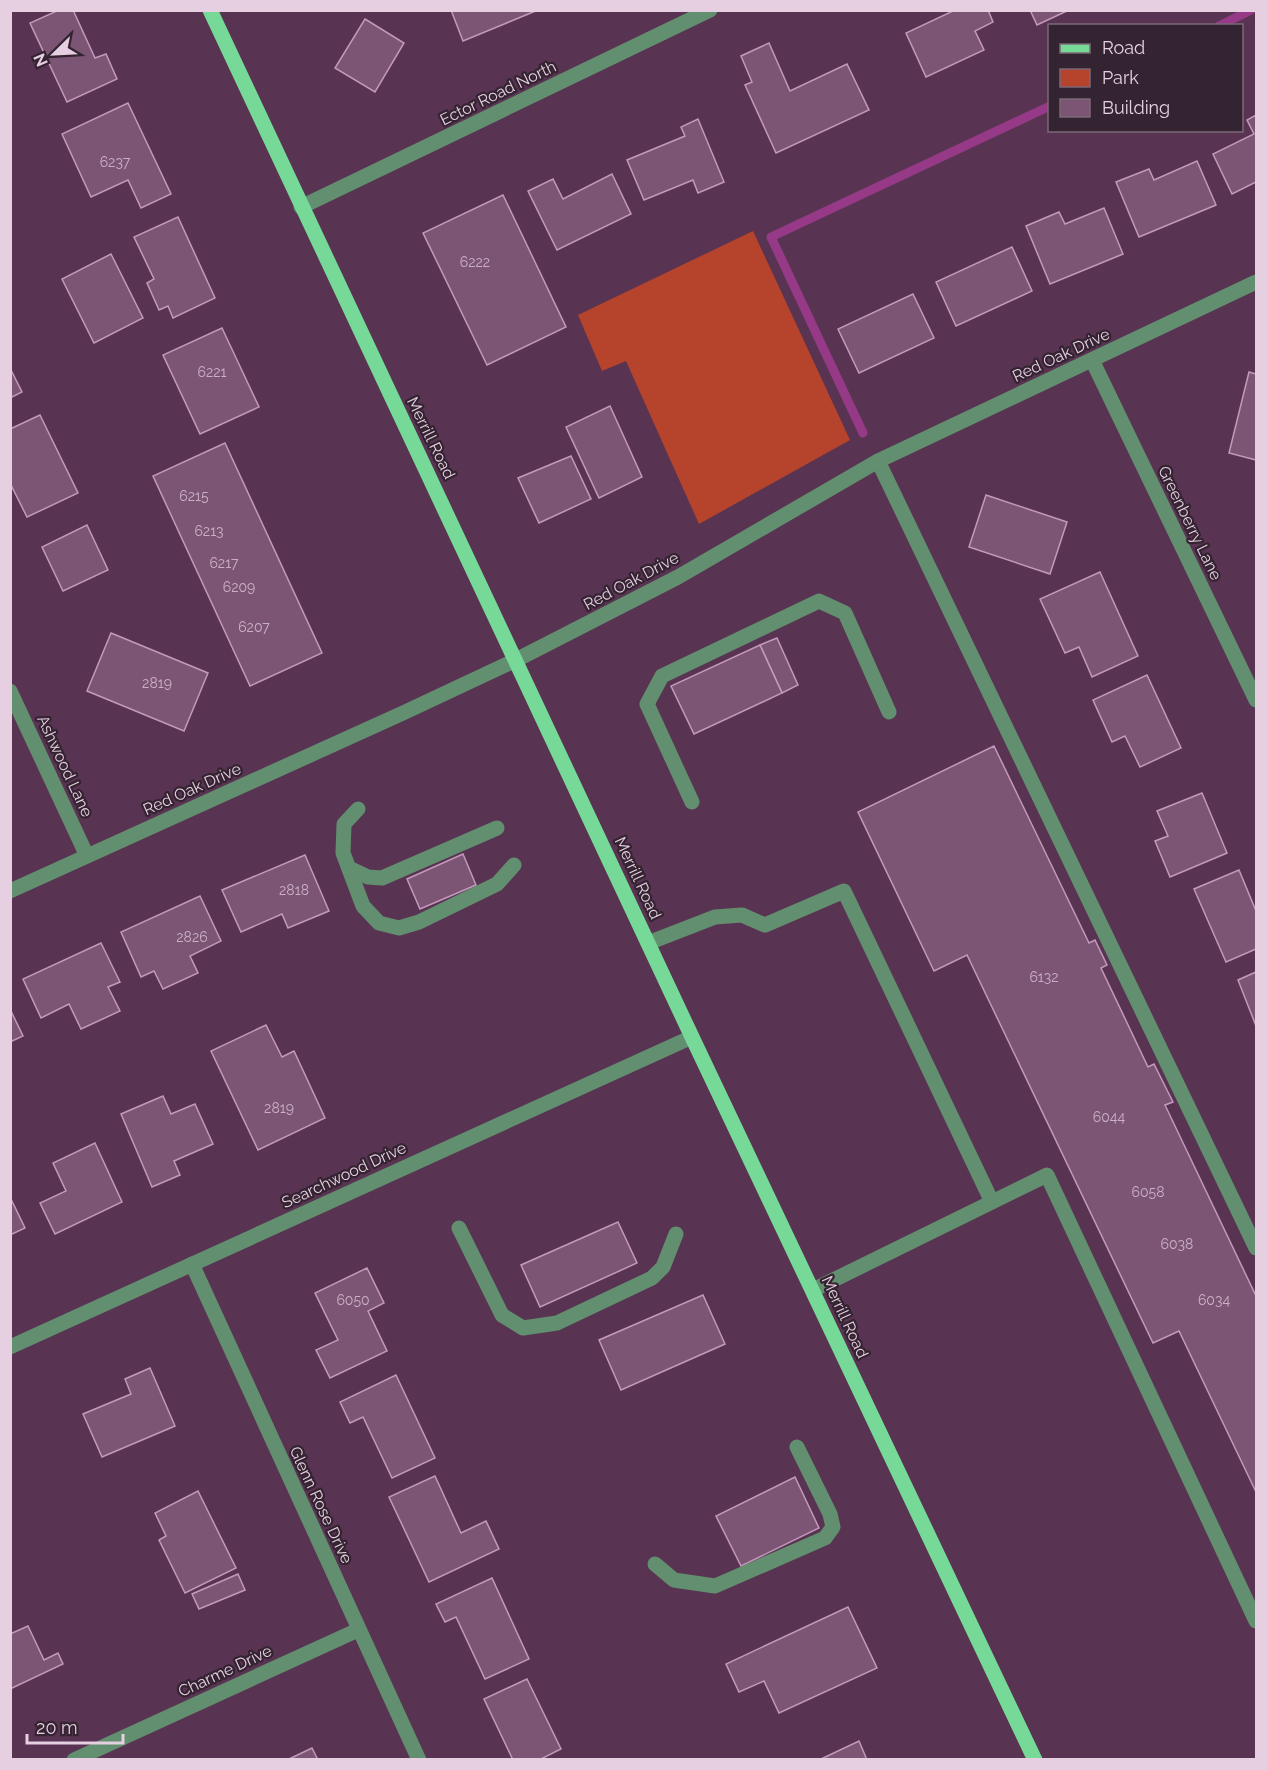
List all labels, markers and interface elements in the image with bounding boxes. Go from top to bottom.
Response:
north arrow [24,24,84,84]
legend [1048,24,1243,132]
text: Road [1102,37,1145,58]
text: N [30,50,52,69]
street label: Ector Road North [437,57,559,129]
text: Park [1102,67,1139,88]
text: Building [1102,97,1170,118]
house number: 6237 [100,154,131,170]
house number: 6222 [460,254,490,270]
street label: Red Oak Drive [1009,324,1113,386]
house number: 6221 [197,364,227,380]
street label: Merrill Road [403,394,459,482]
street label: Greenberry Lane [1154,463,1226,583]
house number: 6215 [179,488,209,504]
house number: 6213 [194,523,224,539]
street label: Red Oak Drive [580,548,682,614]
house number: 6217 [209,555,239,571]
house number: 6209 [223,579,255,595]
house number: 6207 [238,619,270,635]
house number: 2819 [142,675,172,691]
street label: Ashwood Lane [33,712,97,820]
street label: Red Oak Drive [140,759,244,819]
street label: Merrill Road [611,834,665,922]
house number: 2818 [279,882,309,898]
house number: 2826 [176,929,208,945]
house number: 6132 [1029,969,1059,985]
house number: 2819 [264,1100,294,1116]
house number: 6044 [1093,1109,1125,1125]
street label: Searchwood Drive [279,1138,409,1212]
house number: 6058 [1132,1184,1164,1200]
house number: 6038 [1161,1236,1193,1252]
street label: Merrill Road [818,1273,872,1361]
house number: 6050 [336,1292,370,1308]
house number: 6034 [1198,1292,1230,1308]
street label: Glenn Rose Drive [286,1443,356,1567]
street label: Charme Drive [175,1641,275,1701]
scale bar [27,1707,123,1745]
text: 20 m [36,1717,78,1738]

